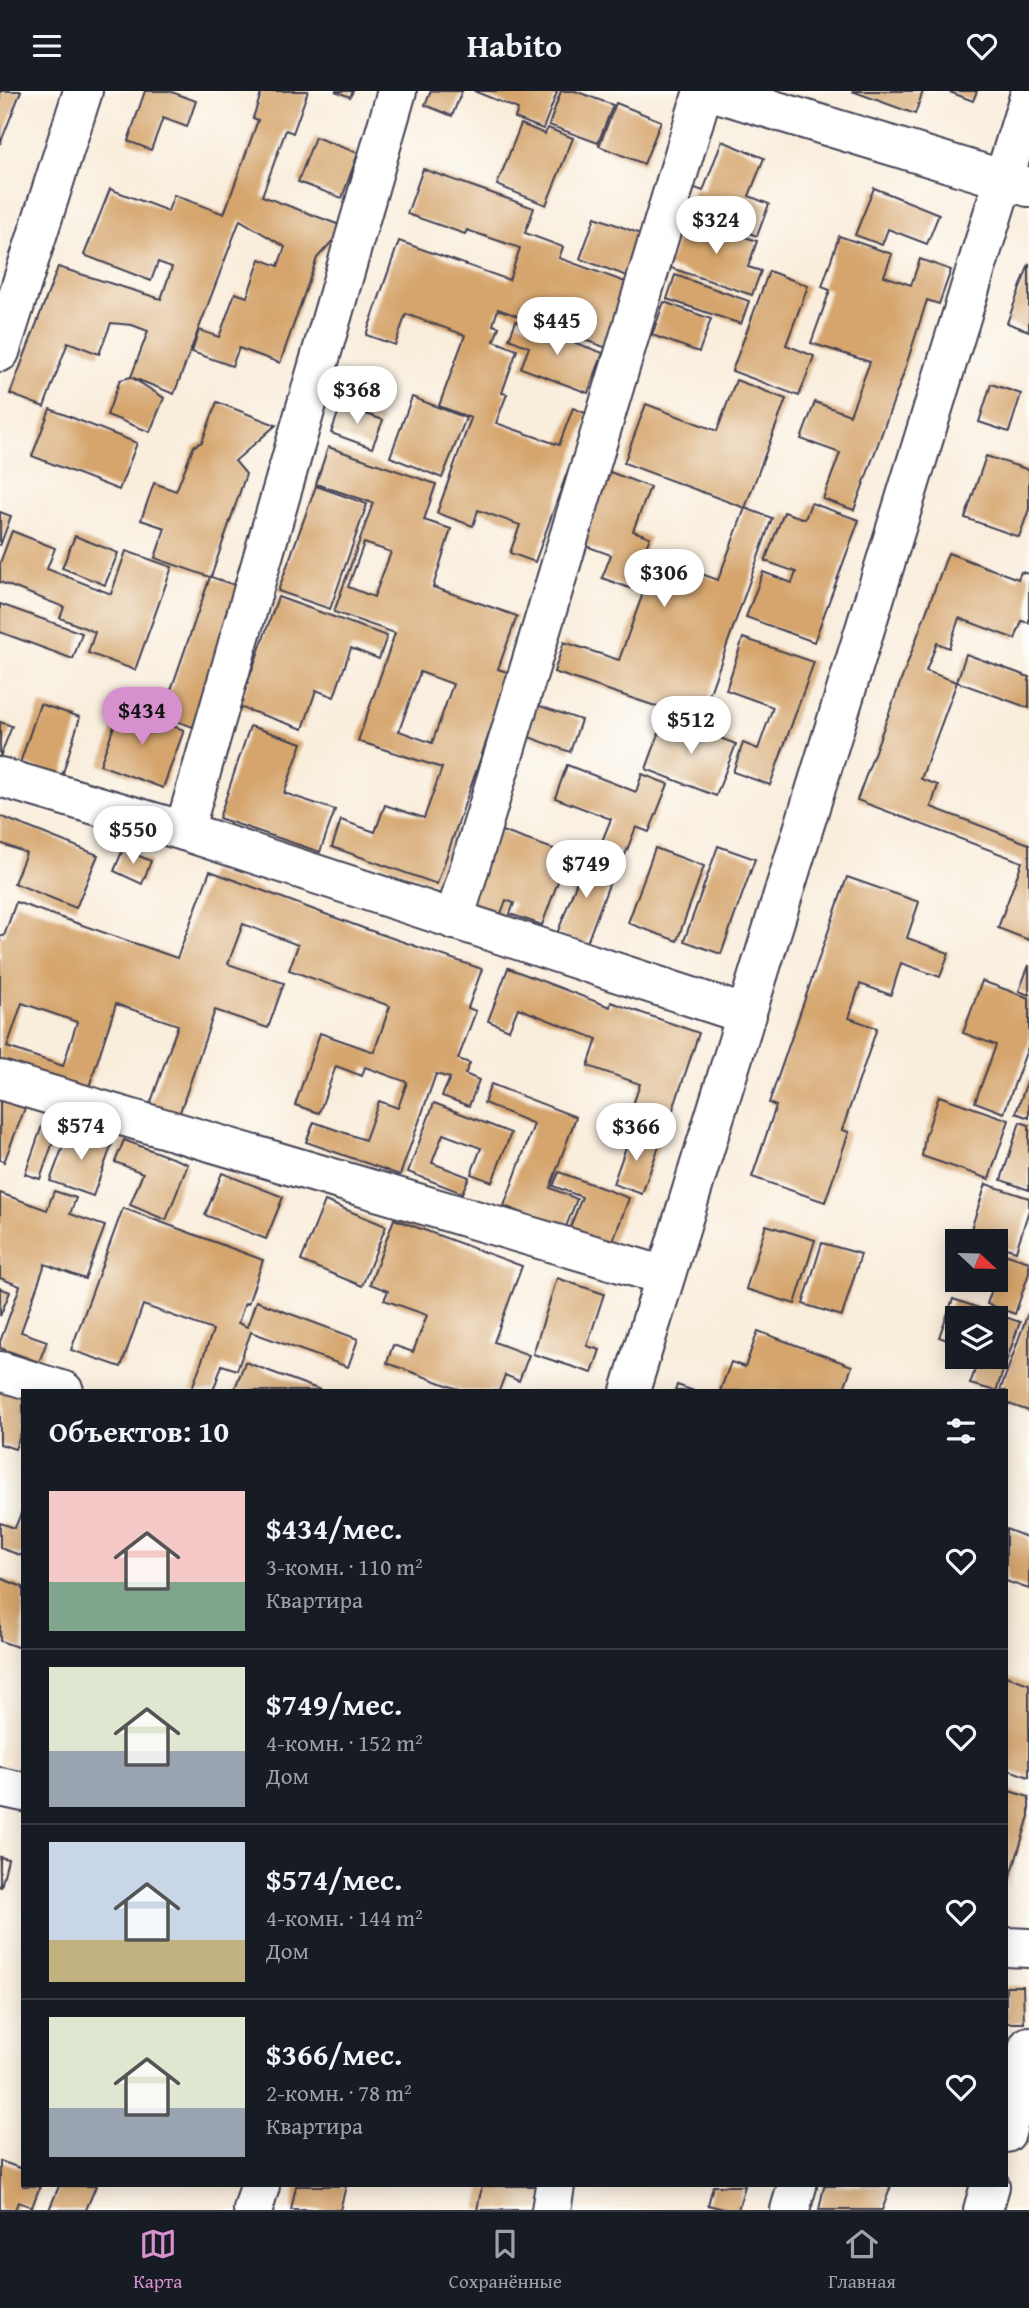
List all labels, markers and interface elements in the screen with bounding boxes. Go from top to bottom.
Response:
text: Habito [467,22,562,69]
icon: menu [28,27,66,65]
icon: heart [963,27,1001,65]
pin: $324 [675,197,757,256]
text: $324 [692,202,740,235]
pin: $445 [516,297,598,357]
text: $445 [533,303,581,336]
pin: $368 [316,367,398,426]
text: $368 [333,372,381,405]
pin: $306 [623,549,705,609]
text: $306 [640,555,688,588]
pin: $434 [101,687,183,747]
text: $434 [118,693,166,726]
pin: $512 [650,697,732,756]
text: $512 [667,702,715,735]
pin: $550 [92,807,174,866]
text: $550 [109,812,157,845]
pin: $749 [545,841,627,900]
text: $749 [562,846,610,879]
pin: $574 [40,1103,122,1162]
pin: $366 [595,1103,677,1163]
text: $574 [57,1108,105,1141]
text: $366 [612,1109,660,1142]
north arrow [945,1229,1008,1291]
map controls [945,1229,1008,1369]
button: layers [945,1306,1008,1369]
text: Объектов: 10 [49,1409,229,1453]
icon: filters [942,1412,980,1450]
text: $434/мес. [266,1506,402,1550]
icon: home [105,1519,189,1603]
icon: heart [942,1542,980,1580]
text: 3-комн. · 110 m² [266,1550,423,1583]
text: Квартира [266,1583,363,1616]
text: $749/мес. [266,1682,402,1726]
icon: home [105,1695,189,1779]
icon: heart [942,1718,980,1756]
text: 4-комн. · 152 m² [266,1726,423,1759]
text: Дом [266,1759,309,1792]
text: $574/мес. [266,1857,402,1901]
icon: home [105,1870,189,1954]
icon: heart [942,1893,980,1931]
text: 4-комн. · 144 m² [266,1901,423,1934]
text: Дом [266,1934,309,1967]
text: $366/мес. [266,2032,402,2076]
icon: home [105,2045,189,2129]
icon: heart [942,2068,980,2106]
text: 2-комн. · 78 m² [266,2076,412,2109]
text: Квартира [266,2109,363,2142]
tab: Карта [133,2225,182,2295]
tab: Сохранённые [449,2225,562,2295]
tab: Главная [828,2225,896,2295]

